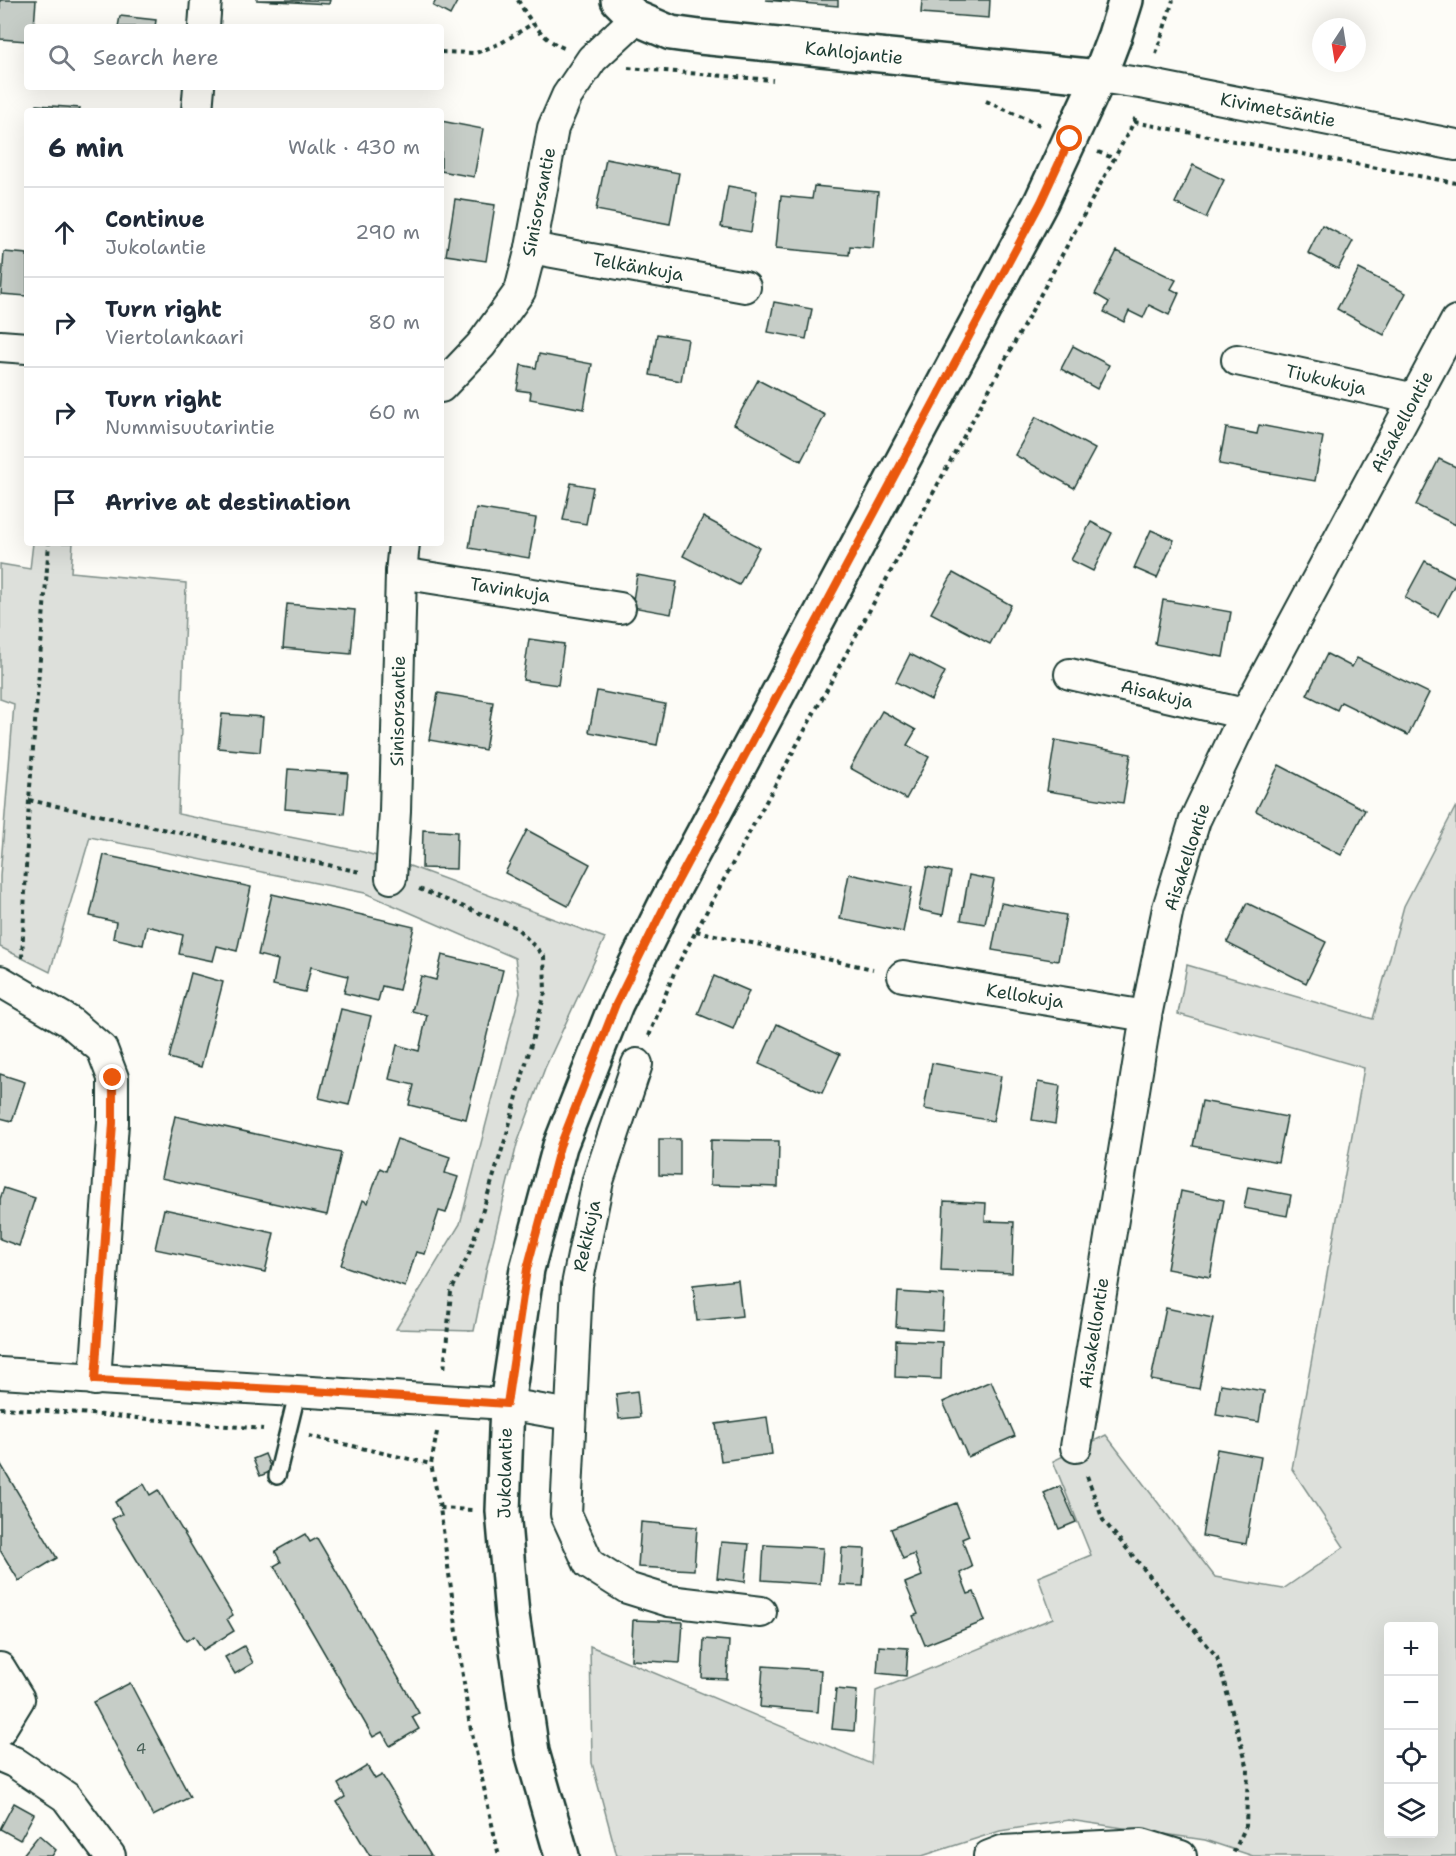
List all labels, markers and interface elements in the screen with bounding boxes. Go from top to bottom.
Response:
north arrow [1312,18,1366,72]
search box [24,24,444,90]
street label: Kahlojantie [804,36,904,70]
icon: search [45,41,78,74]
text: Search here [93,43,219,72]
street label: Kivimetsäntie [1218,87,1338,133]
route start [1056,125,1082,151]
text: 6 min [48,130,124,165]
text: Walk · 430 m [288,134,420,160]
street label: Sinisorsantie [517,145,561,259]
text: Continue [105,205,205,234]
icon: ahead [48,216,81,249]
text: 290 m [355,219,420,245]
text: Jukolantie [105,234,206,260]
street label: Telkänkuja [590,247,686,287]
text: Turn right [105,295,222,324]
icon: right [48,306,81,339]
text: 80 m [368,309,420,335]
text: Viertolankaari [105,324,244,350]
street label: Tiukukuja [1283,359,1369,401]
street label: Aisakellontie [1365,367,1439,477]
text: Turn right [105,385,222,414]
icon: right [48,396,81,429]
text: 60 m [368,399,420,425]
text: Nummisuutarintie [105,414,275,440]
icon: arrive [48,486,81,519]
text: Arrive at destination [105,488,351,517]
street label: Tavinkuja [468,572,552,608]
street label: Sinisorsantie [385,655,411,767]
street label: Aisakuja [1118,674,1196,714]
street label: Aisakellontie [1158,800,1216,914]
street label: Kellokuja [984,978,1066,1014]
route end [99,1064,125,1090]
street label: Rekikuja [568,1198,606,1274]
street label: Aisakellontie [1073,1276,1115,1390]
street label: Jukolantie [492,1427,518,1519]
map controls [1384,1622,1438,1838]
button: + [1384,1622,1438,1676]
button: − [1384,1676,1438,1730]
button: locate [1384,1730,1438,1784]
house number: 4 [136,1739,146,1759]
button: layers [1384,1784,1438,1838]

